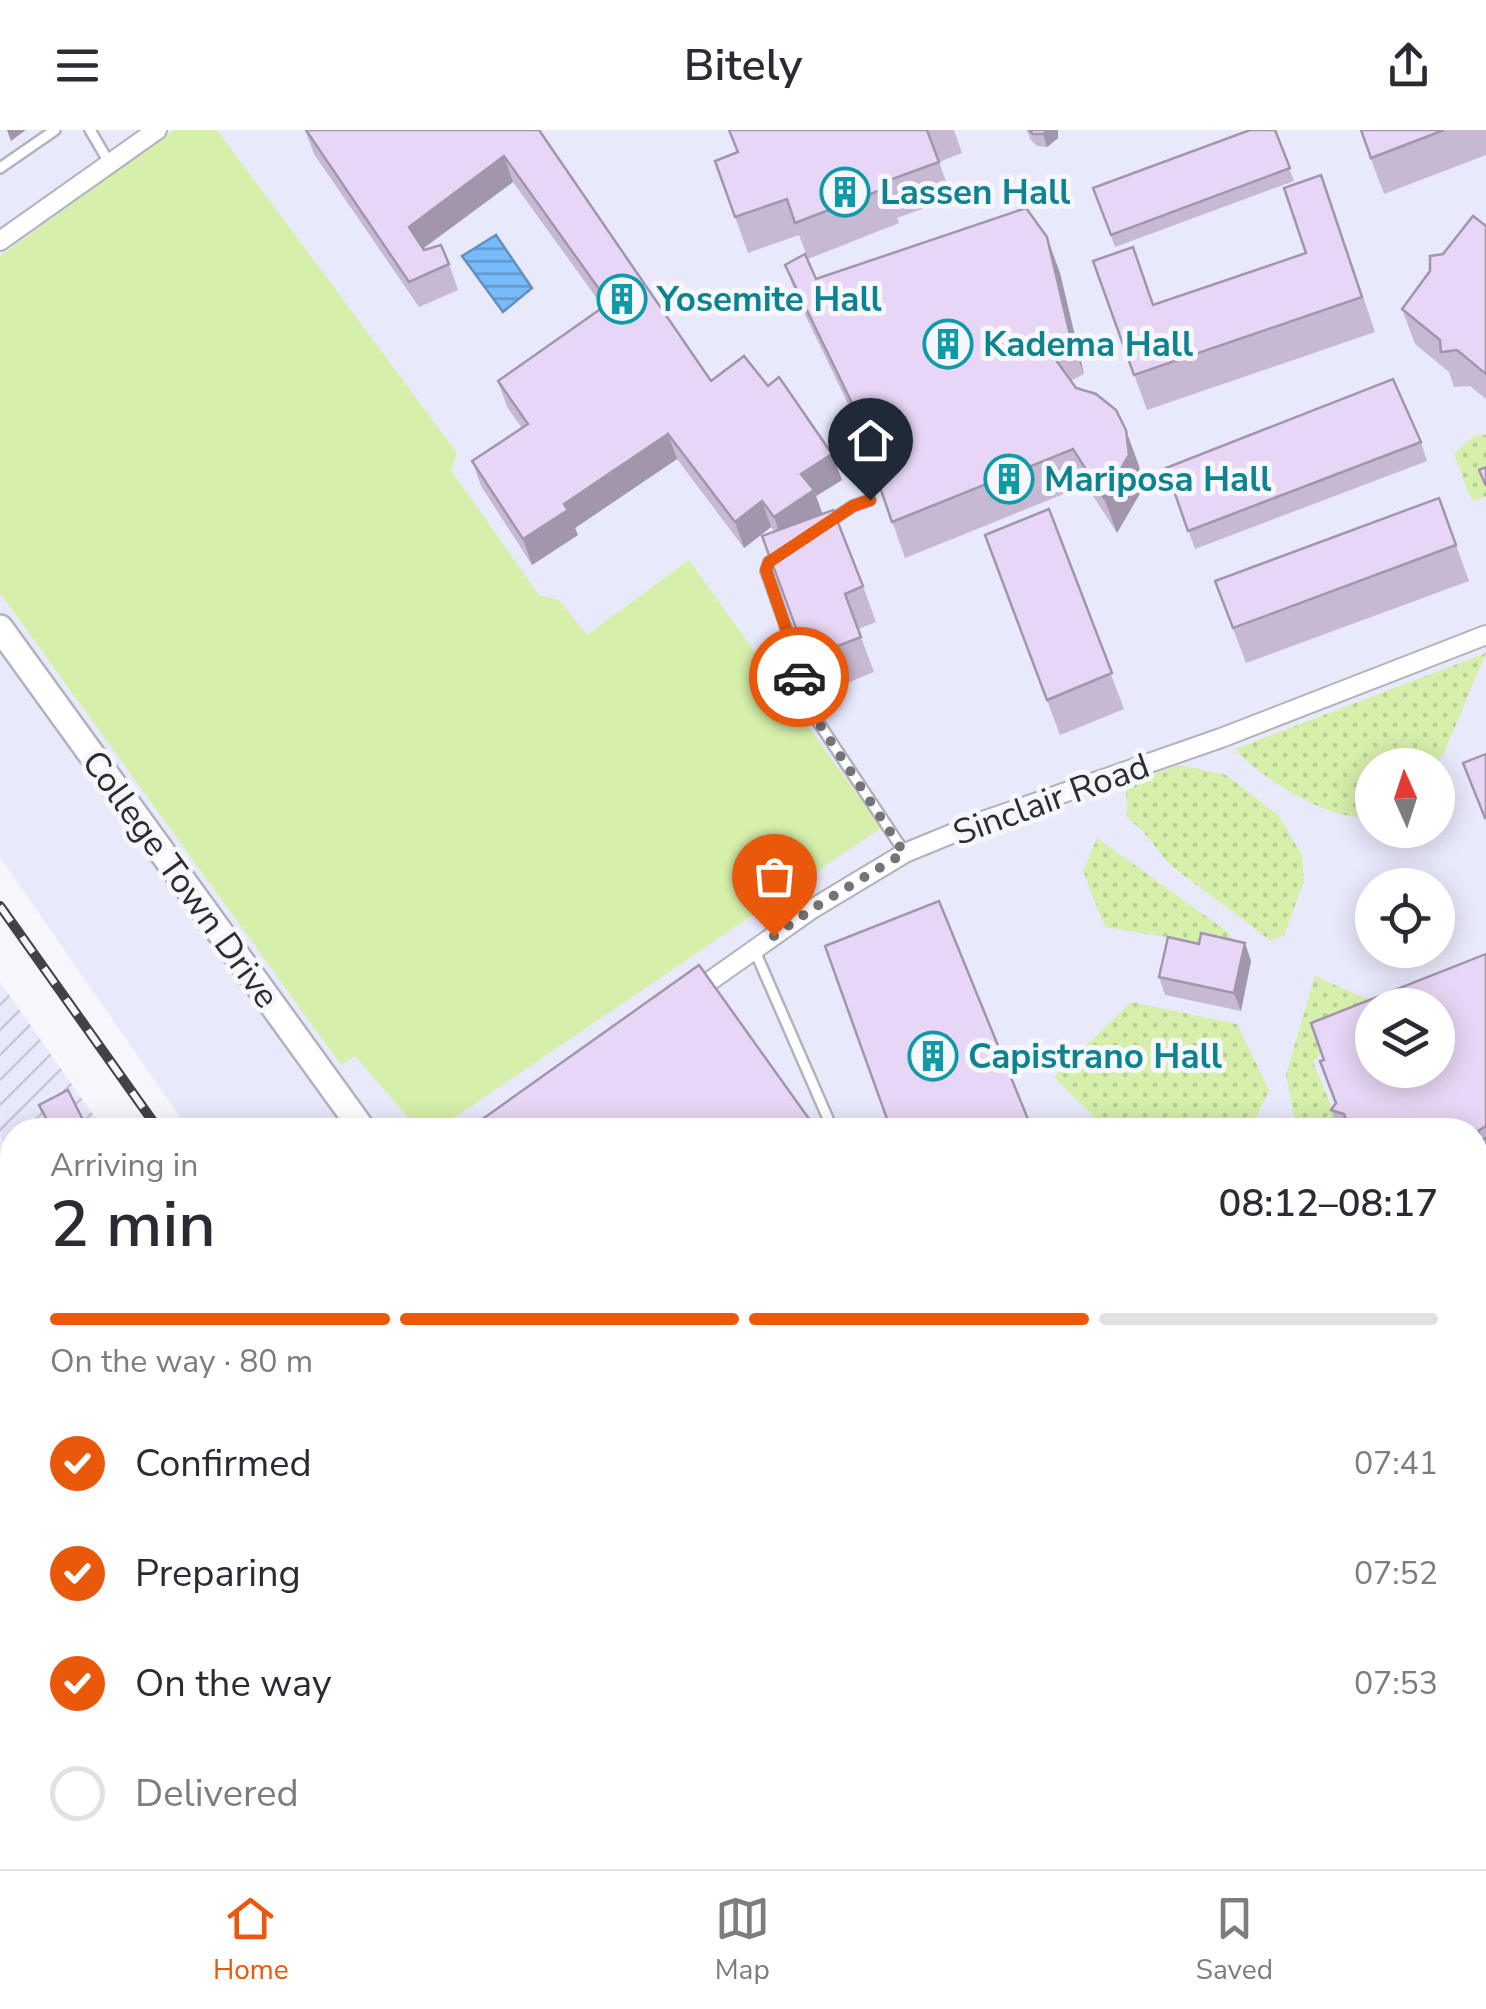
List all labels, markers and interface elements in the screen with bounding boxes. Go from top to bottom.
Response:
text: Bitely [684,35,802,96]
icon: menu [50,38,105,93]
icon: share [1381,38,1436,93]
building icon: Lassen Hall [819,166,871,218]
place label: Lassen Hall [880,169,1070,216]
building icon: Yosemite Hall [596,273,648,325]
place label: Yosemite Hall [656,276,882,323]
building icon: Kadema Hall [922,318,974,370]
place label: Kadema Hall [983,321,1193,368]
pin [828,398,913,501]
icon: home [843,413,898,468]
building icon: Mariposa Hall [983,453,1035,505]
place label: Mariposa Hall [1044,456,1272,503]
courier [749,627,849,727]
icon: car [772,650,827,705]
street label: College Town Drive [71,741,290,1018]
street label: Sinclair Road [946,742,1156,857]
north arrow [1355,748,1455,848]
map controls [1355,748,1455,1088]
pin [732,834,817,937]
icon: bag [747,849,802,904]
button: locate [1355,868,1455,968]
button: layers [1355,988,1455,1088]
building icon: Capistrano Hall [907,1030,959,1082]
place label: Capistrano Hall [968,1033,1222,1080]
text: Arriving in [50,1144,198,1187]
text: 08:12–08:17 [1219,1178,1438,1229]
text: 2 min [50,1180,216,1269]
text: On the way · 80 m [50,1340,313,1383]
icon: check [50,1436,105,1491]
text: Confirmed [135,1438,312,1489]
text: 07:41 [1354,1442,1438,1485]
icon: check [50,1546,105,1601]
text: Preparing [135,1548,301,1599]
text: 07:52 [1354,1552,1438,1595]
icon: check [50,1656,105,1711]
text: On the way [135,1658,331,1709]
text: 07:53 [1354,1662,1438,1705]
text: Delivered [135,1768,299,1819]
tab: Home [213,1891,289,1989]
tab: Map [715,1891,770,1989]
tab: Saved [1196,1891,1273,1989]

